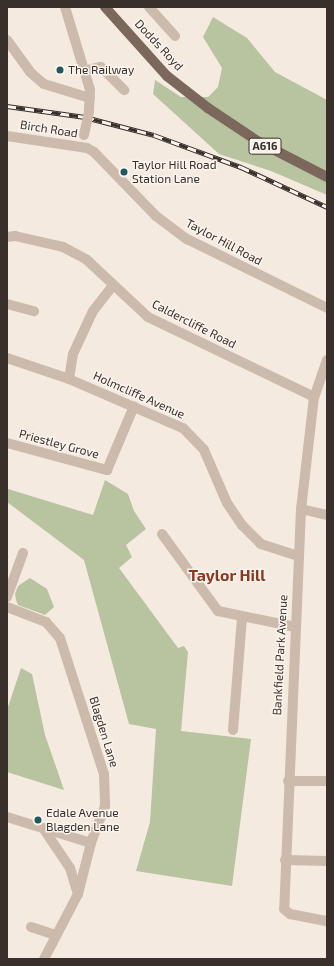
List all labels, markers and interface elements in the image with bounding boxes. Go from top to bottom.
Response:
street label: Dodds Royd [132,16,186,74]
place label: The Railway [68,63,134,77]
marker: The Railway [55,65,65,75]
street label: Birch Road [19,117,79,141]
road number: A616 [248,137,282,155]
place label: Taylor Hill Road Station Lane [132,158,217,186]
marker: Taylor Hill Road Station Lane [119,167,129,177]
street label: Taylor Hill Road [183,216,265,268]
street label: Caldercliffe Road [149,297,239,351]
street label: Holmcliffe Avenue [91,368,187,422]
street label: Priestley Grove [17,426,101,462]
district label: Taylor Hill [188,565,266,585]
street label: Bankfield Park Avenue [270,594,290,716]
street label: Blagden Lane [86,695,122,769]
place label: Edale Avenue Blagden Lane [46,806,119,834]
marker: Edale Avenue Blagden Lane [33,815,43,825]

